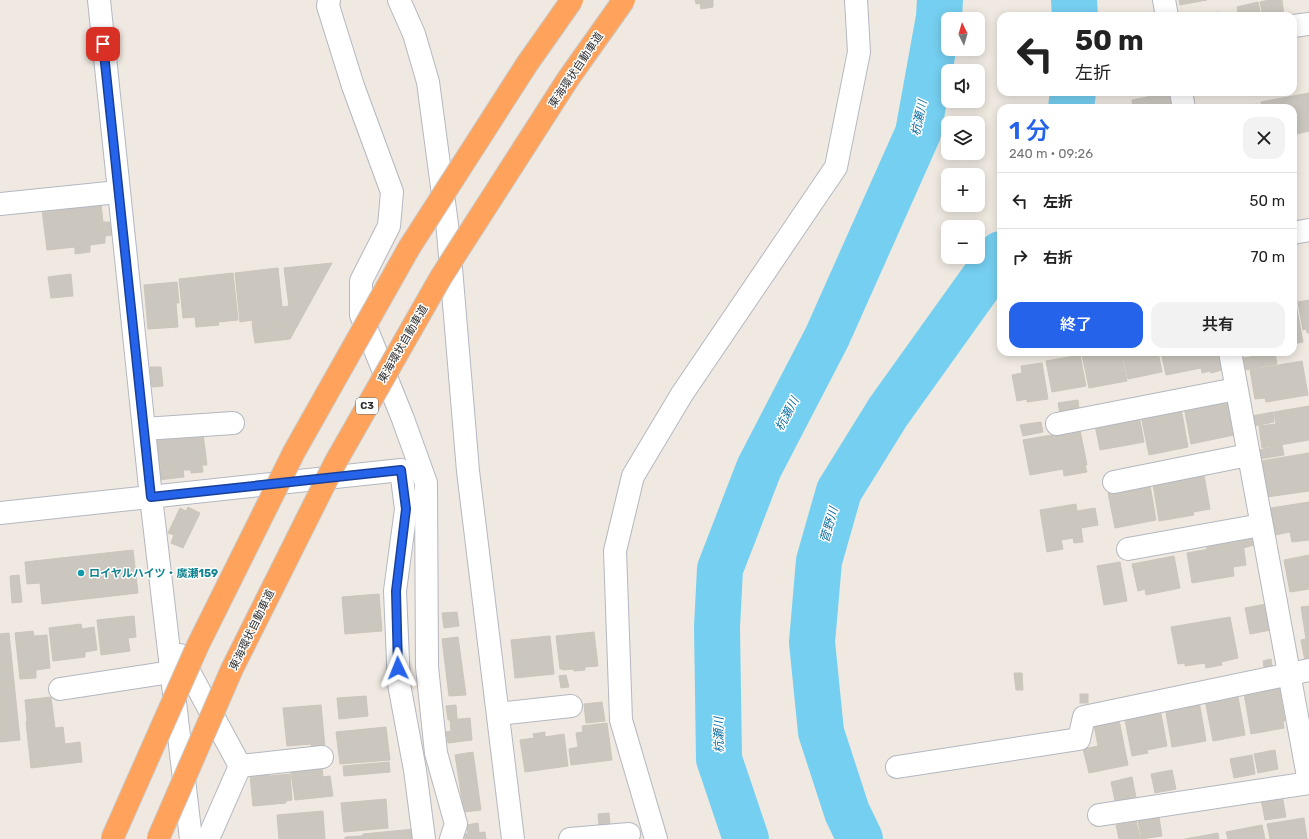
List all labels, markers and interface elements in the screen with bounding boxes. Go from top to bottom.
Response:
north arrow [941,12,985,56]
map controls [941,12,985,264]
text: 50 m [1075,24,1144,57]
pin [86,27,120,61]
icon: left [1009,28,1061,80]
street label: 東海環状自動車道 [546,30,606,110]
icon: arrive [92,33,114,55]
text: 左折 [1075,62,1111,84]
button: sound [941,64,985,108]
water label: 杭瀬川 [908,97,930,137]
button: layers [941,116,985,160]
text: 1 分 [1009,117,1050,145]
button: close [1243,117,1285,159]
text: 240 m · 09:26 [1009,146,1093,161]
button: + [941,168,985,212]
icon: left [1009,190,1031,212]
text: 50 m [1250,192,1285,210]
text: 左折 [1043,193,1073,211]
button: − [941,220,985,264]
icon: right [1009,246,1031,268]
text: 70 m [1251,248,1285,266]
text: 右折 [1043,249,1073,267]
button: 終了 [1009,302,1143,348]
button: 共有 [1151,302,1285,348]
street label: 東海環状自動車道 [375,303,431,385]
water label: 杭瀬川 [772,393,803,433]
road number: C3 [356,398,378,414]
water label: 菅野川 [817,504,841,544]
place label: ロイヤルハイツ・廣瀬159 [89,567,218,580]
marker: ロイヤルハイツ・廣瀬159 [76,568,86,578]
street label: 東海環状自動車道 [227,588,277,672]
position arrow [377,647,419,689]
water label: 杭瀬川 [712,715,726,753]

